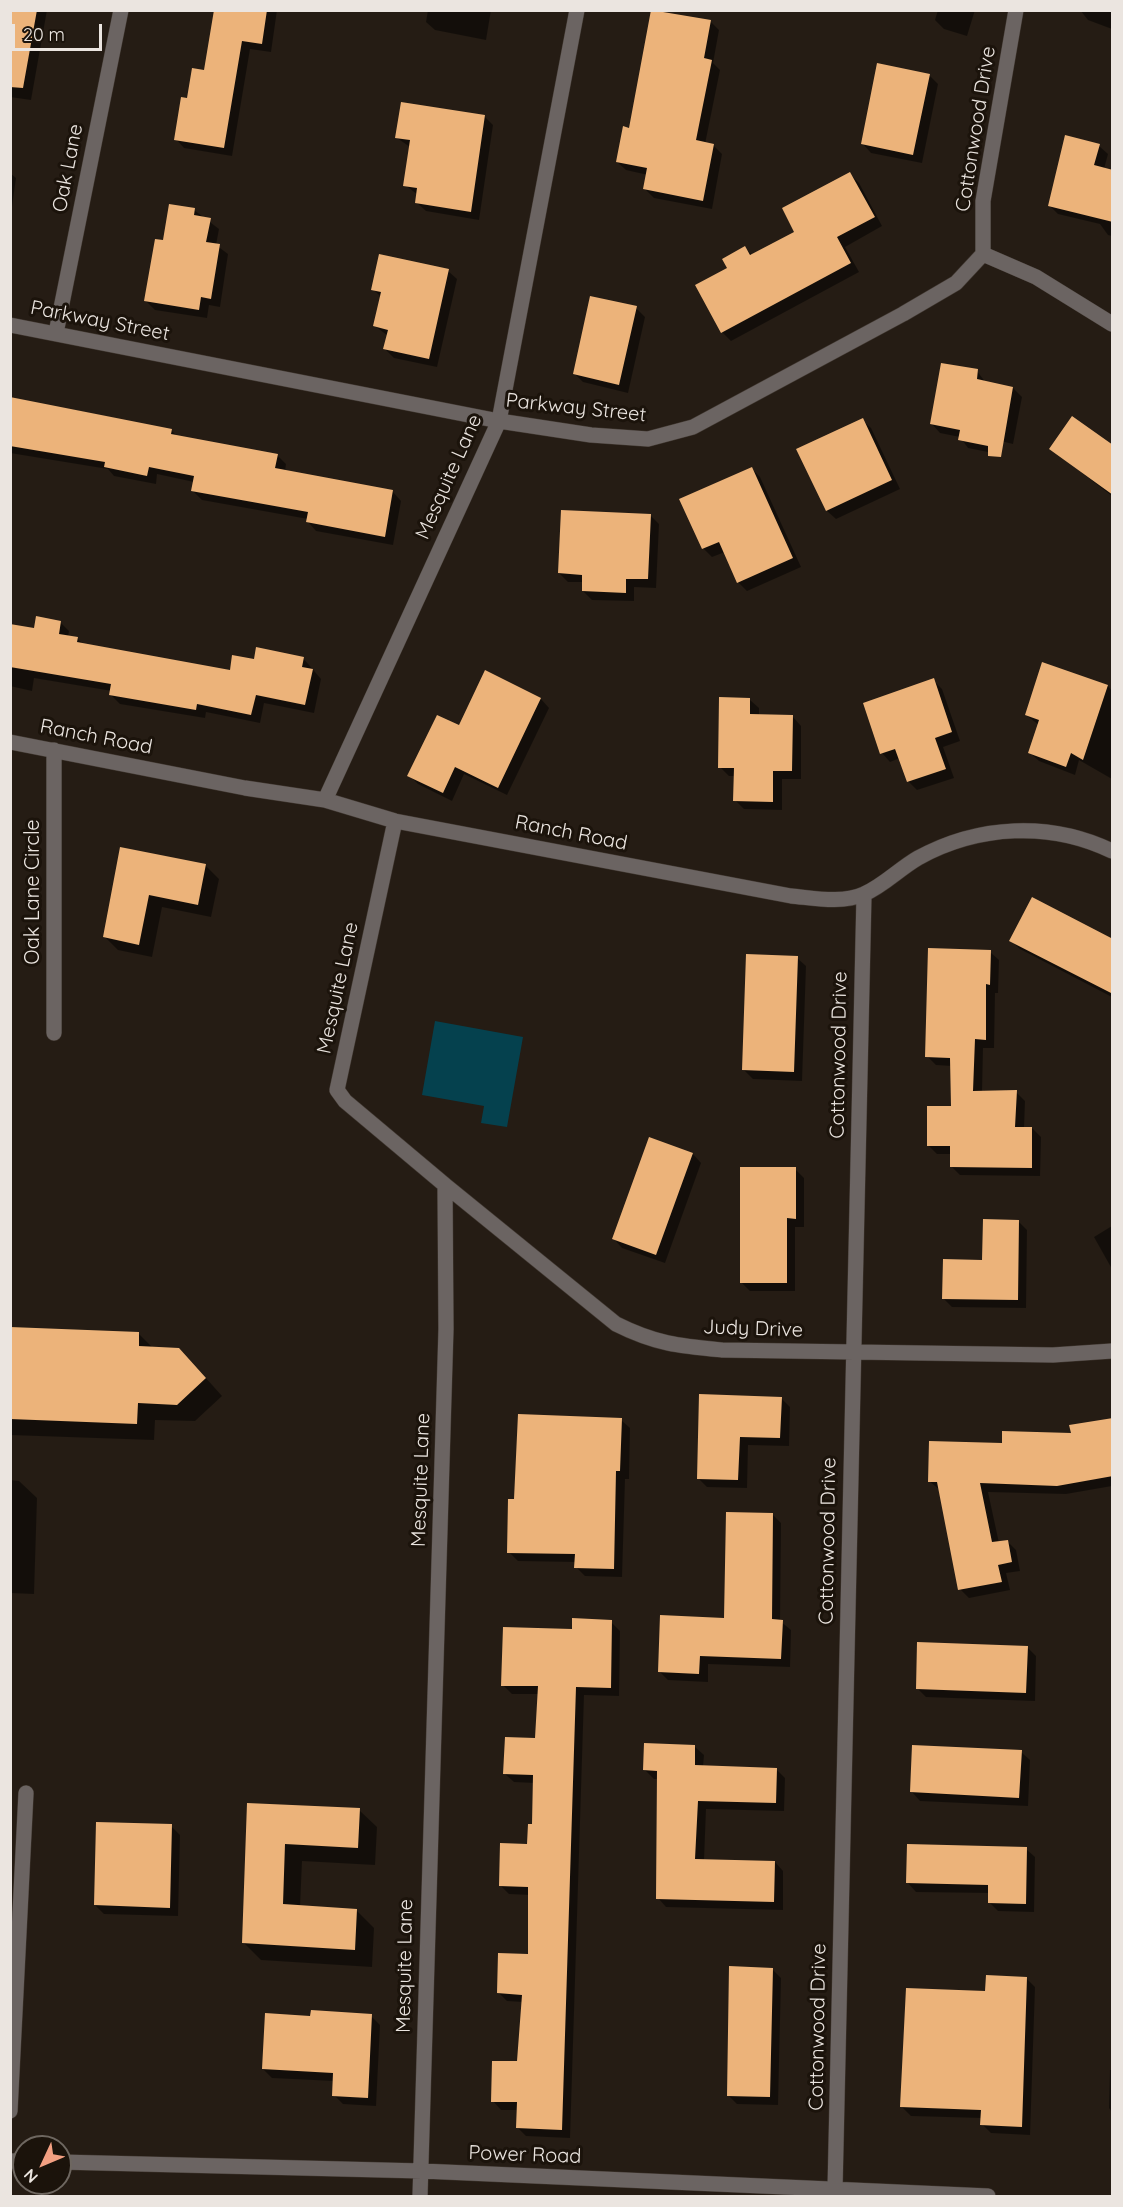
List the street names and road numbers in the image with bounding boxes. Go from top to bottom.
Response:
street label: Cottonwood Drive [951,45,1001,213]
street label: Oak Lane [48,122,88,214]
street label: Parkway Street [28,296,172,346]
street label: Parkway Street [505,389,647,427]
street label: Mesquite Lane [411,411,487,543]
street label: Ranch Road [38,714,154,760]
street label: Ranch Road [513,810,629,856]
street label: Oak Lane Circle [21,819,45,965]
street label: Mesquite Lane [312,920,364,1056]
street label: Cottonwood Drive [826,971,852,1139]
street label: Judy Drive [703,1315,803,1343]
street label: Mesquite Lane [407,1413,435,1547]
street label: Cottonwood Drive [815,1457,841,1625]
street label: Mesquite Lane [392,1899,418,2033]
street label: Cottonwood Drive [805,1943,831,2111]
street label: Power Road [468,2141,582,2169]

